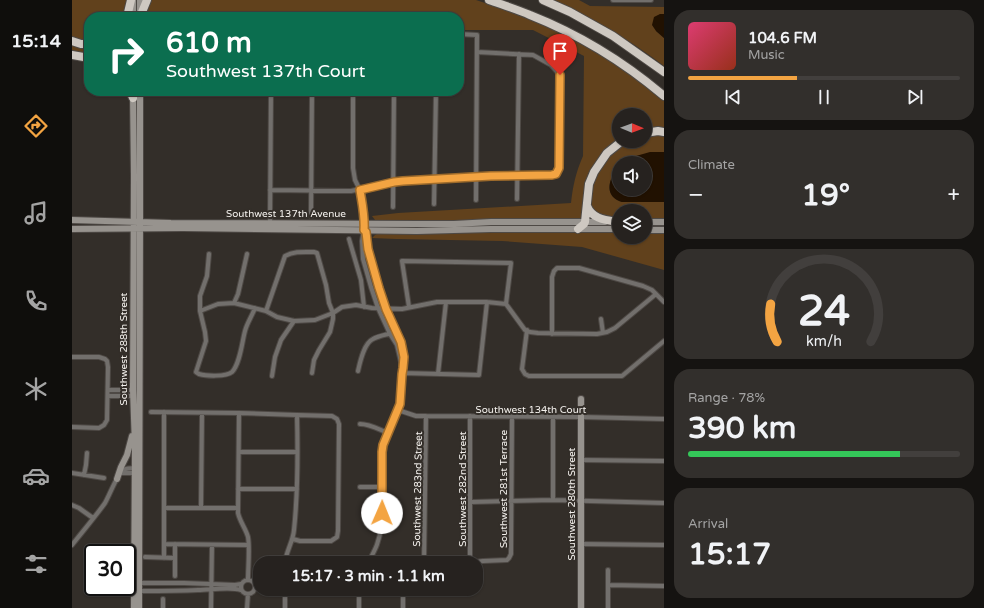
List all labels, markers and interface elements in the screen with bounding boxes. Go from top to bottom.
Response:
text: 610 m [166,26,252,60]
icon: right [100,28,152,80]
text: 104.6 FM [748,29,817,47]
text: 15:14 [11,30,61,52]
pin [543,34,577,75]
icon: arrive [549,40,571,62]
text: Music [748,47,785,63]
text: Southwest 137th Court [166,60,365,82]
icon: previous [722,86,744,108]
icon: pause [813,86,835,108]
icon: next [904,86,926,108]
north arrow [612,108,652,148]
map controls [612,108,652,244]
icon: directions [22,112,50,140]
button: sound [612,156,652,196]
text: Climate [688,157,735,173]
text: 19° [801,177,850,214]
text: − [688,182,704,208]
text: + [948,182,960,208]
icon: music [22,199,50,227]
button: layers [612,204,652,244]
street label: Southwest 137th Avenue [226,208,346,220]
icon: phone [22,287,50,315]
text: 24 [798,287,850,337]
street label: Southwest 288th Street [118,292,130,405]
text: km/h [806,333,842,350]
icon: climate [22,375,50,403]
text: Range · 78% [688,390,765,406]
street label: Southwest 134th Court [476,404,587,416]
text: 390 km [688,410,796,447]
street label: Southwest 281st Terrace [498,430,510,548]
street label: Southwest 283nd Street [411,431,425,547]
street label: Southwest 282nd Street [457,431,469,547]
street label: Southwest 280th Street [566,447,578,560]
icon: car [22,462,50,490]
position arrow [361,492,403,534]
text: Arrival [688,516,728,532]
text: 15:17 [688,536,771,573]
speed limit sign: 30 [84,544,136,596]
icon: filters [22,550,50,578]
text: 15:17 · 3 min · 1.1 km [291,567,445,585]

